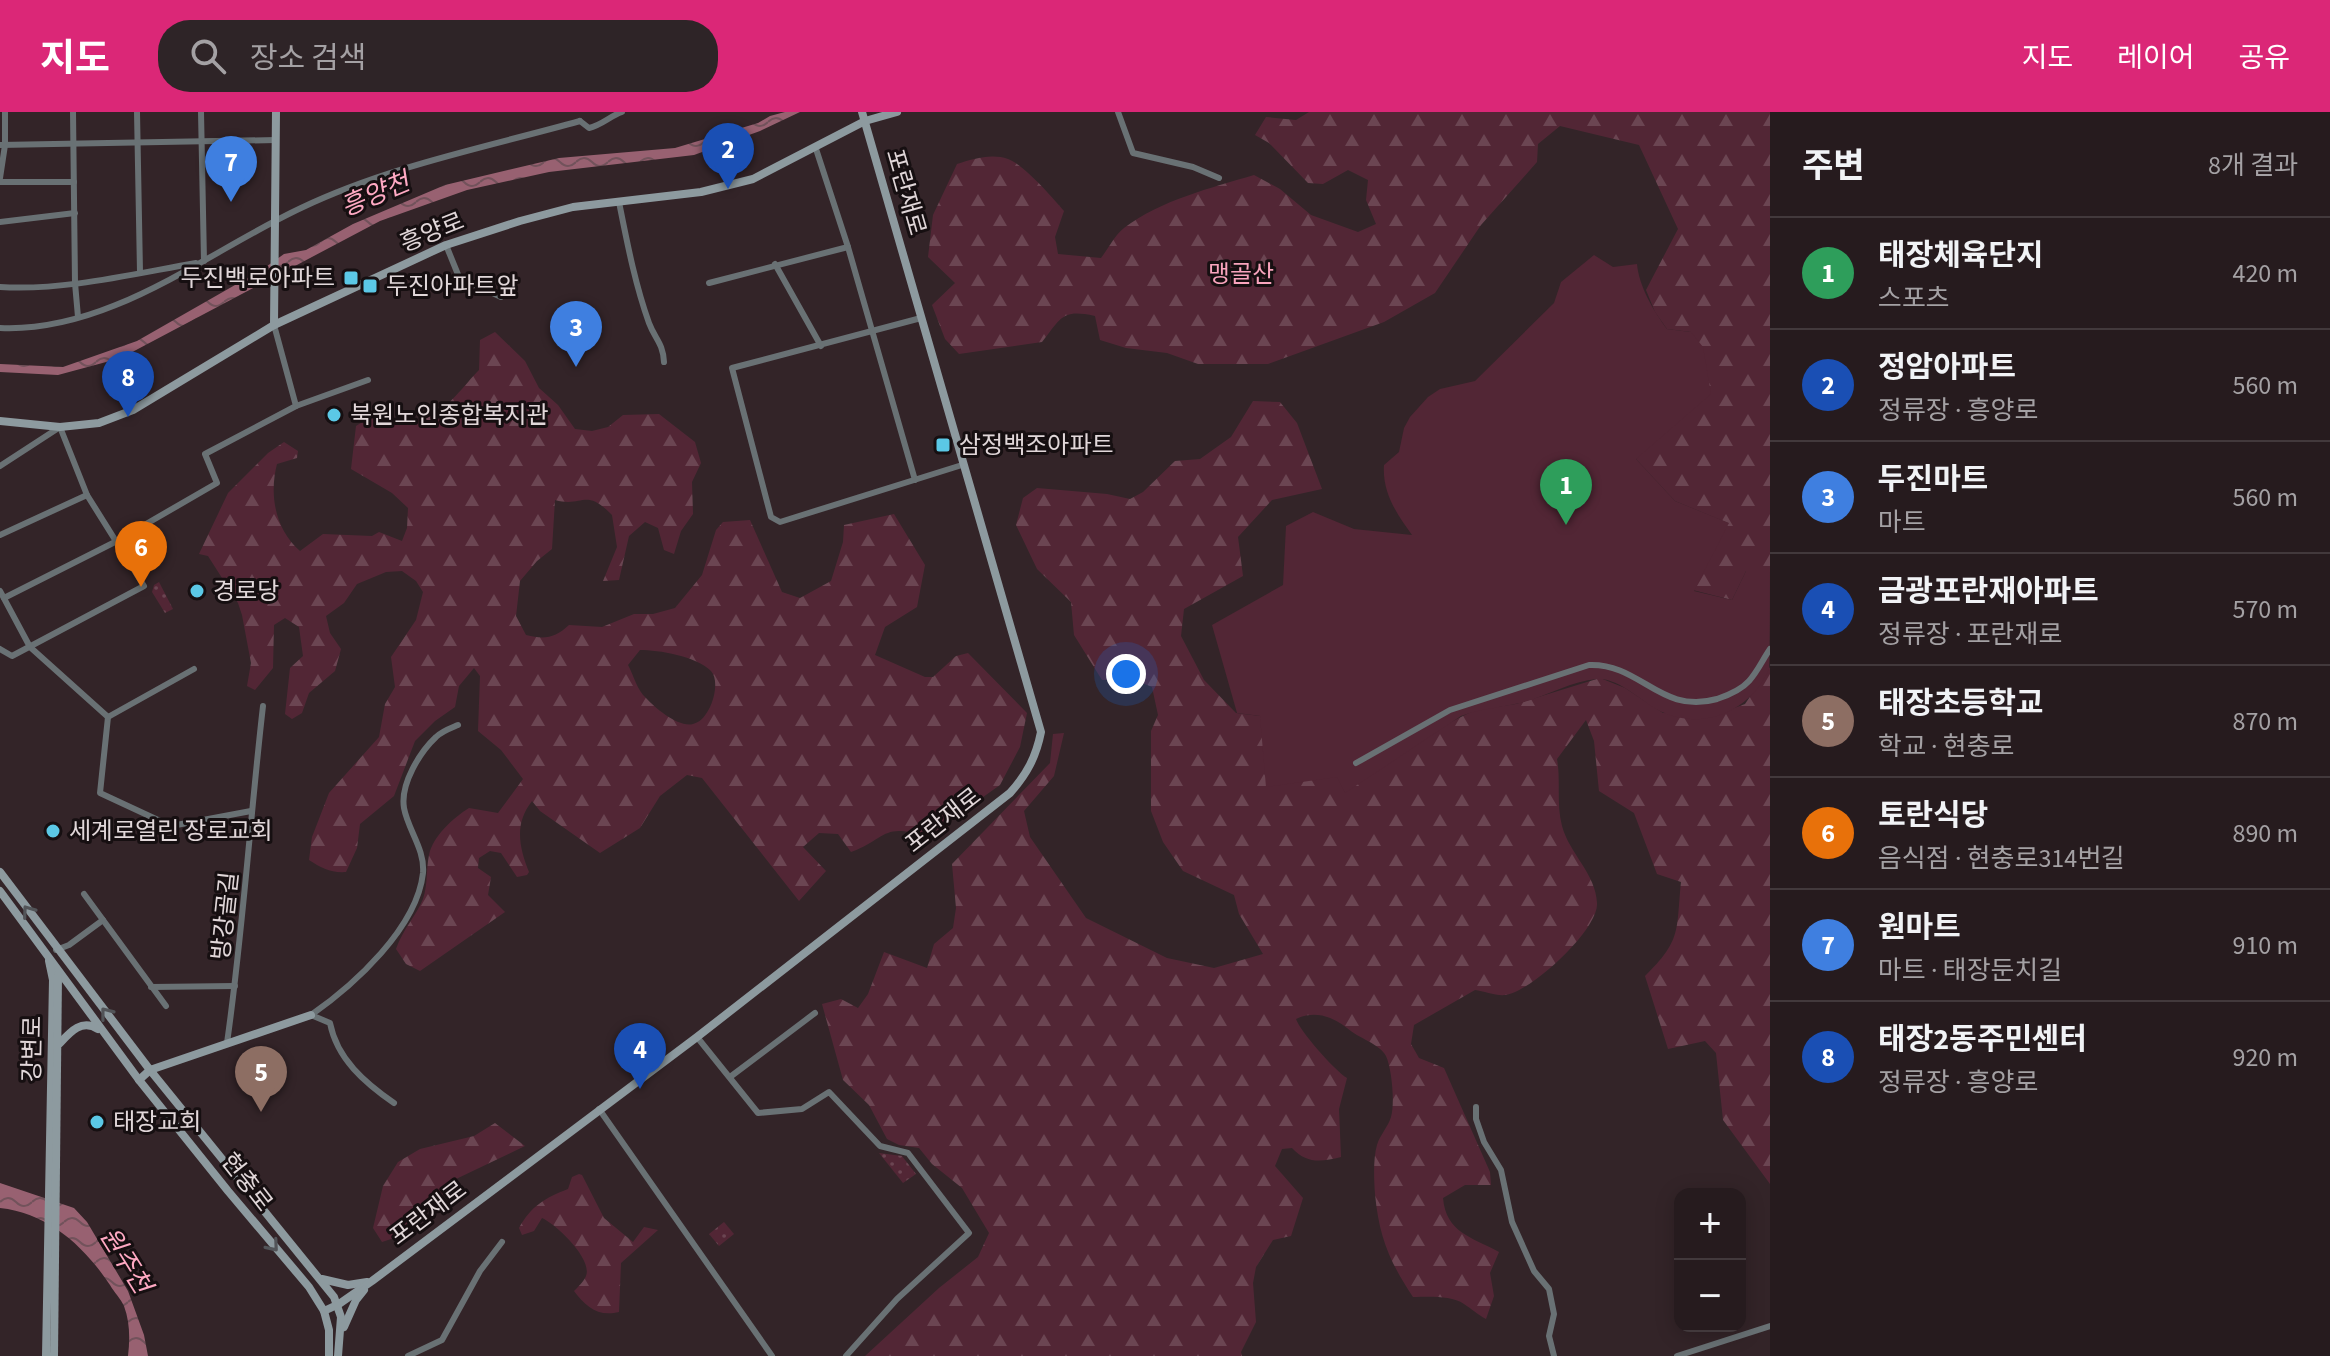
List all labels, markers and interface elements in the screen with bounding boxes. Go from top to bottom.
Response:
search box [158,20,718,92]
text: 지도 [40,32,110,86]
icon: search [186,34,230,78]
text: 장소 검색 [250,37,366,80]
text: 지도 [2022,38,2073,78]
text: 레이어 [2117,38,2194,78]
text: 공유 [2238,38,2290,78]
pin: 2 [702,123,754,189]
pin: 7 [205,136,257,202]
text: 주변 [1802,142,1865,191]
street label: 포란재로 [877,145,935,239]
text: 8개 결과 [2208,147,2298,184]
water label: 흥양천 [335,162,418,226]
street label: 흥양로 [395,204,469,261]
text: 태장체육단지 [1878,234,2044,277]
text: 1 [1821,255,1835,292]
text: 420 m [2232,255,2298,292]
park label: 맹골산 [1208,257,1274,292]
place label: 두진백로아파트 [180,261,335,296]
marker: 두진백로아파트 [342,269,360,287]
place label: 두진아파트앞 [386,269,518,304]
marker: 두진아파트앞 [361,277,379,295]
text: 스포츠 [1878,280,1950,317]
pin: 3 [550,301,602,367]
text: 정암아파트 [1878,346,2016,389]
pin: 8 [102,351,154,417]
text: 2 [1821,367,1835,404]
text: 560 m [2232,367,2298,404]
text: 정류장 · 흥양로 [1878,392,2038,429]
place label: 북원노인종합복지관 [350,398,549,433]
marker: 북원노인종합복지관 [325,406,343,424]
place label: 삼정백조아파트 [959,428,1114,463]
marker: 삼정백조아파트 [934,436,952,454]
text: 두진마트 [1878,458,1988,501]
pin: 1 [1540,459,1592,525]
text: 3 [1821,479,1835,516]
text: 560 m [2232,479,2298,516]
text: 마트 [1878,504,1926,541]
pin: 6 [115,521,167,587]
text: 금광포란재아파트 [1878,570,2099,613]
place label: 경로당 [213,574,279,609]
marker: 경로당 [188,582,206,600]
text: 4 [1821,591,1835,628]
text: 570 m [2232,591,2298,628]
text: 정류장 · 포란재로 [1878,616,2062,653]
your location [1106,654,1146,694]
text: 태장초등학교 [1878,682,2044,725]
text: 5 [1821,703,1835,740]
text: 870 m [2232,703,2298,740]
text: 학교 · 현충로 [1878,728,2014,765]
street label: 포란재로 [898,779,989,861]
text: 토란식당 [1878,794,1988,837]
place label: 세계로열린 장로교회 [69,814,273,849]
text: 6 [1821,815,1835,852]
text: 890 m [2232,815,2298,852]
marker: 세계로열린 장로교회 [44,822,62,840]
text: 음식점 · 현충로314번길 [1878,840,2125,877]
street label: 방강골길 [203,870,248,962]
one-way arrow [23,905,38,920]
text: 원마트 [1878,906,1961,949]
text: 7 [1821,927,1835,964]
text: 910 m [2232,927,2298,964]
text: 마트 · 태장둔치길 [1878,952,2062,989]
one-way arrow [101,1008,116,1022]
street label: 강변로 [14,1016,51,1082]
text: 태장2동주민센터 [1878,1018,2087,1061]
pin: 4 [614,1023,666,1089]
text: 8 [1821,1039,1835,1076]
text: 920 m [2232,1039,2298,1076]
pin: 5 [235,1046,287,1112]
text: 정류장 · 흥양로 [1878,1064,2038,1101]
place label: 태장교회 [113,1105,201,1140]
marker: 태장교회 [88,1113,106,1131]
street label: 현충로 [212,1145,281,1219]
street label: 포란재로 [382,1173,474,1254]
map controls [1674,1188,1746,1332]
button: + [1674,1188,1746,1260]
water label: 원주천 [91,1220,162,1303]
one-way arrow [263,1237,278,1251]
button: − [1674,1260,1746,1332]

